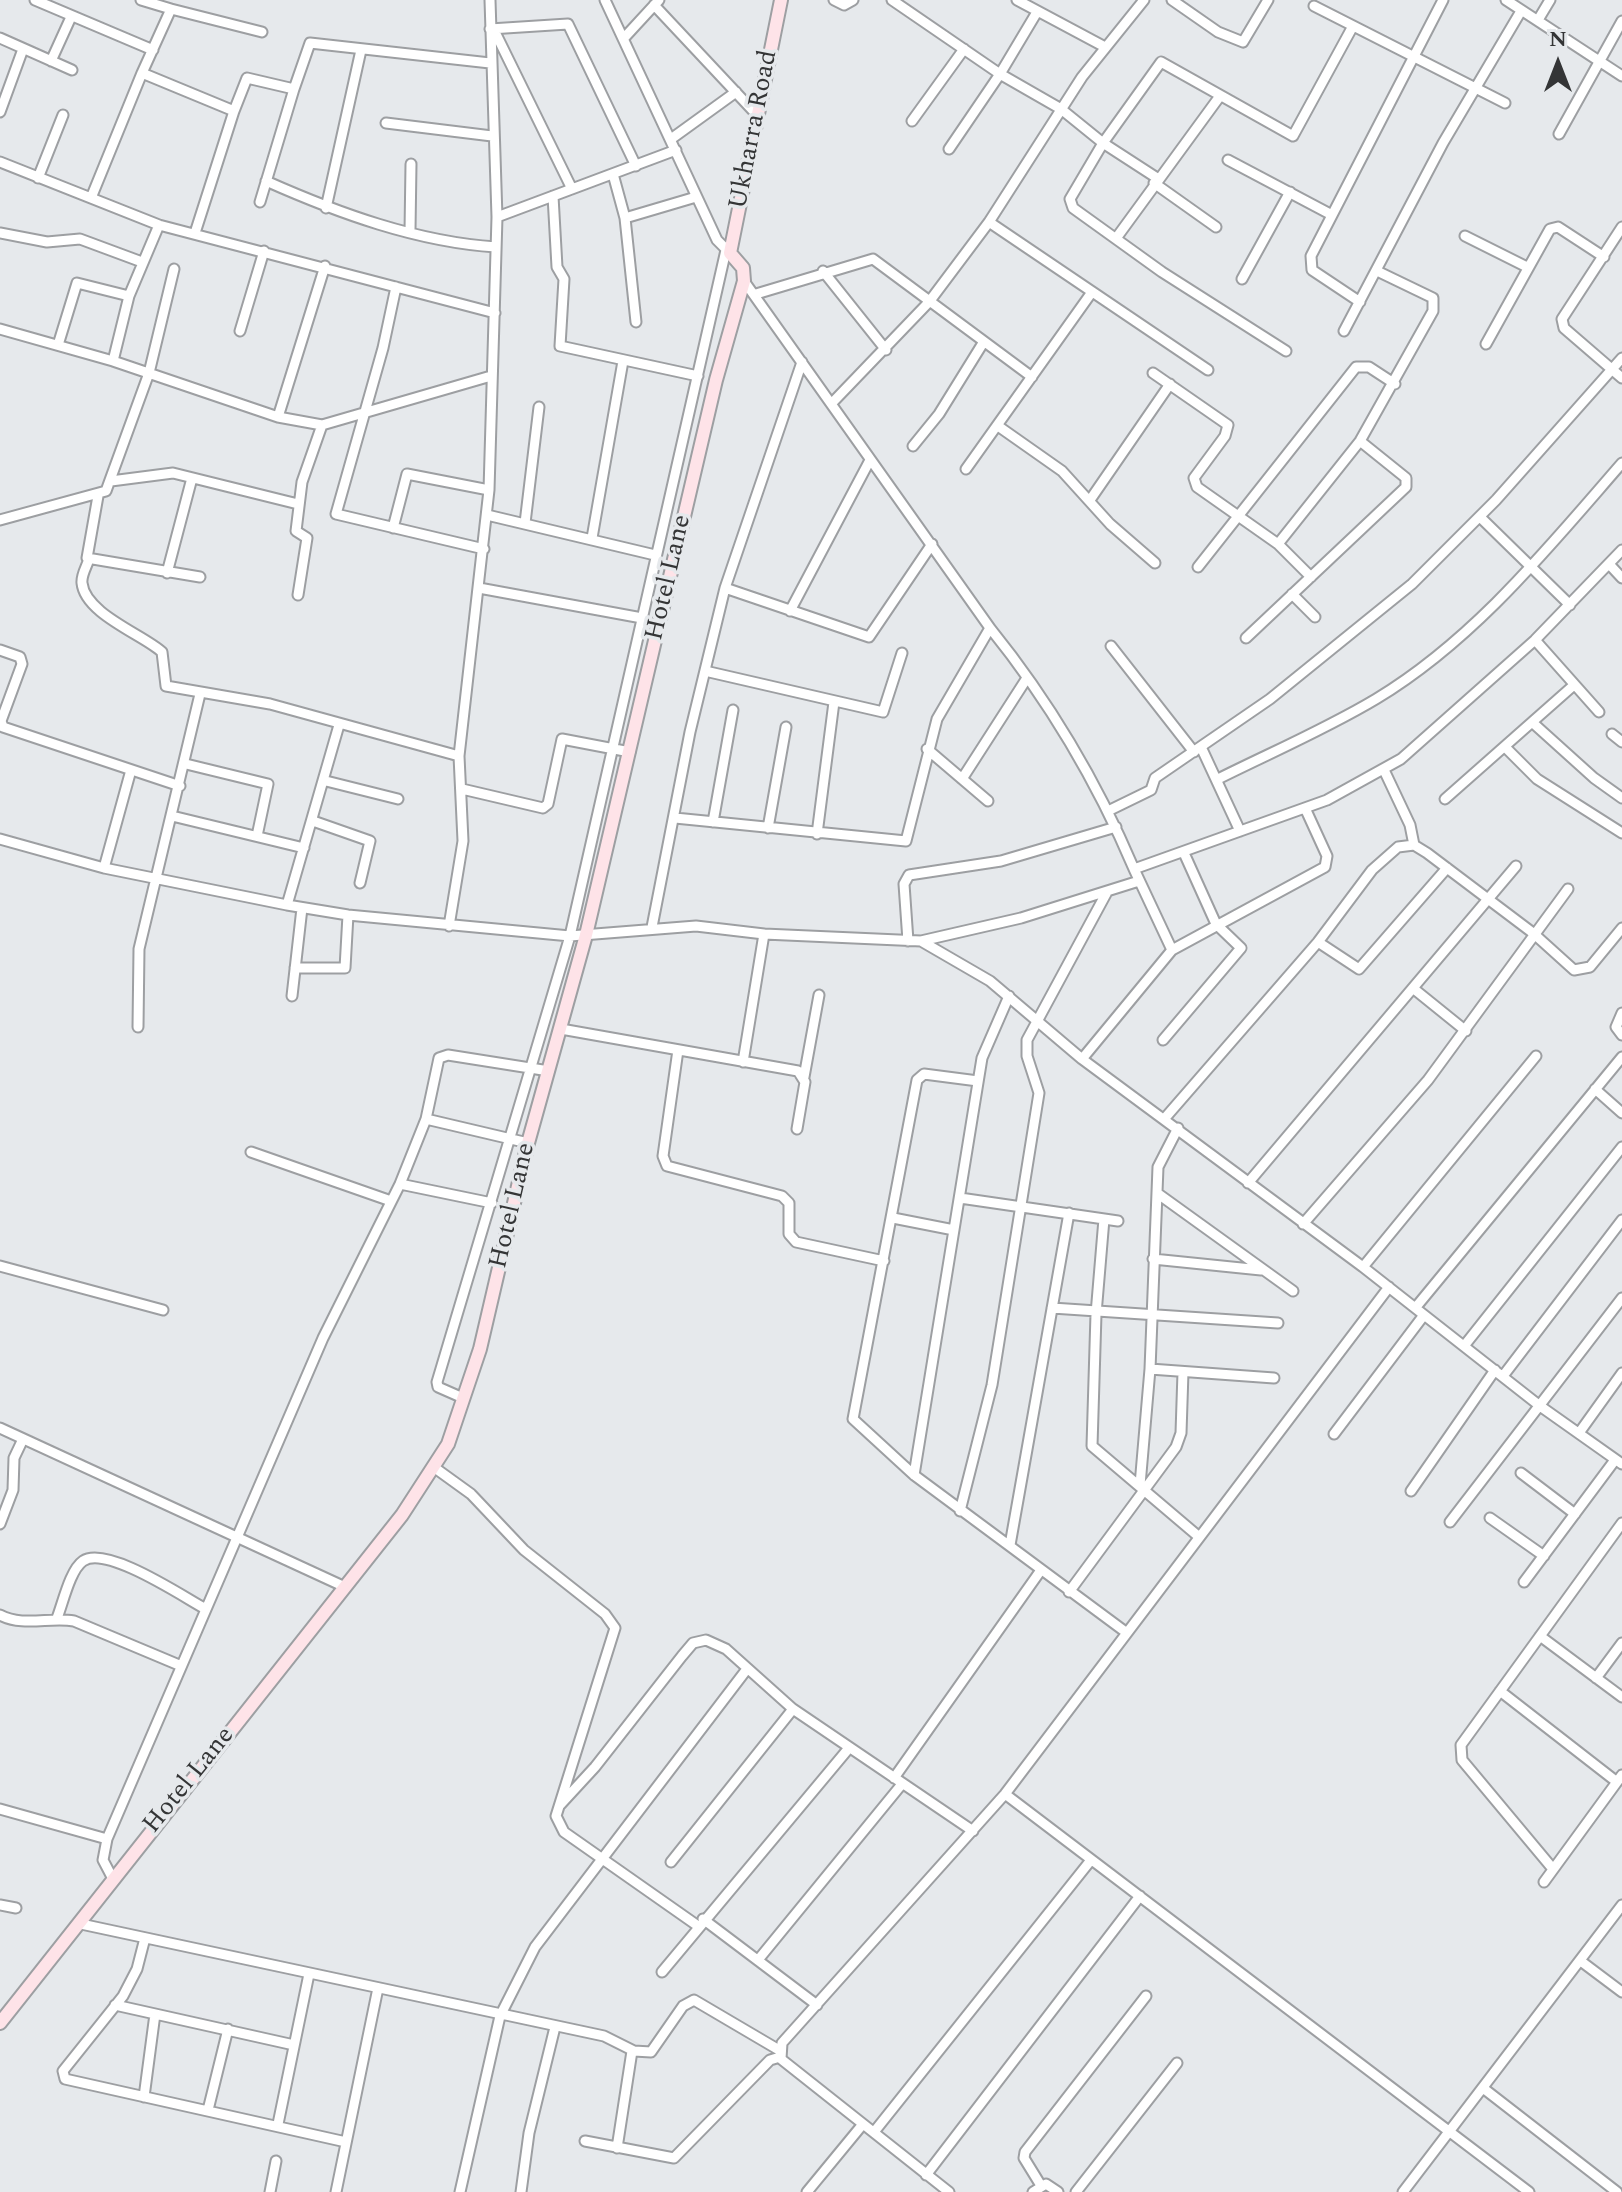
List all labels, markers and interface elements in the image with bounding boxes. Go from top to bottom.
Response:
text: N [1549,23,1567,56]
north arrow [1518,24,1598,104]
street label: Ukharra Road [724,48,786,212]
street label: Hotel Lane [640,512,700,644]
street label: Hotel Lane [484,1140,544,1272]
street label: Hotel Lane [138,1721,242,1841]

